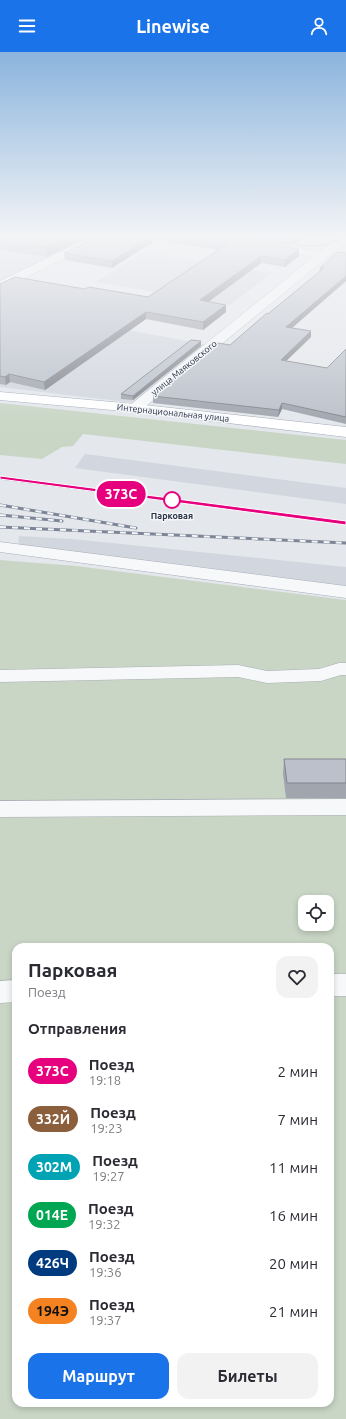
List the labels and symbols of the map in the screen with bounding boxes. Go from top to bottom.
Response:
street label: улица Маяковского [149,338,219,398]
street label: Интернациональная улица [116,402,230,424]
line badge: 373C [93,481,149,507]
marker: Парковая [163,491,181,509]
place label: Парковая [151,511,193,521]

